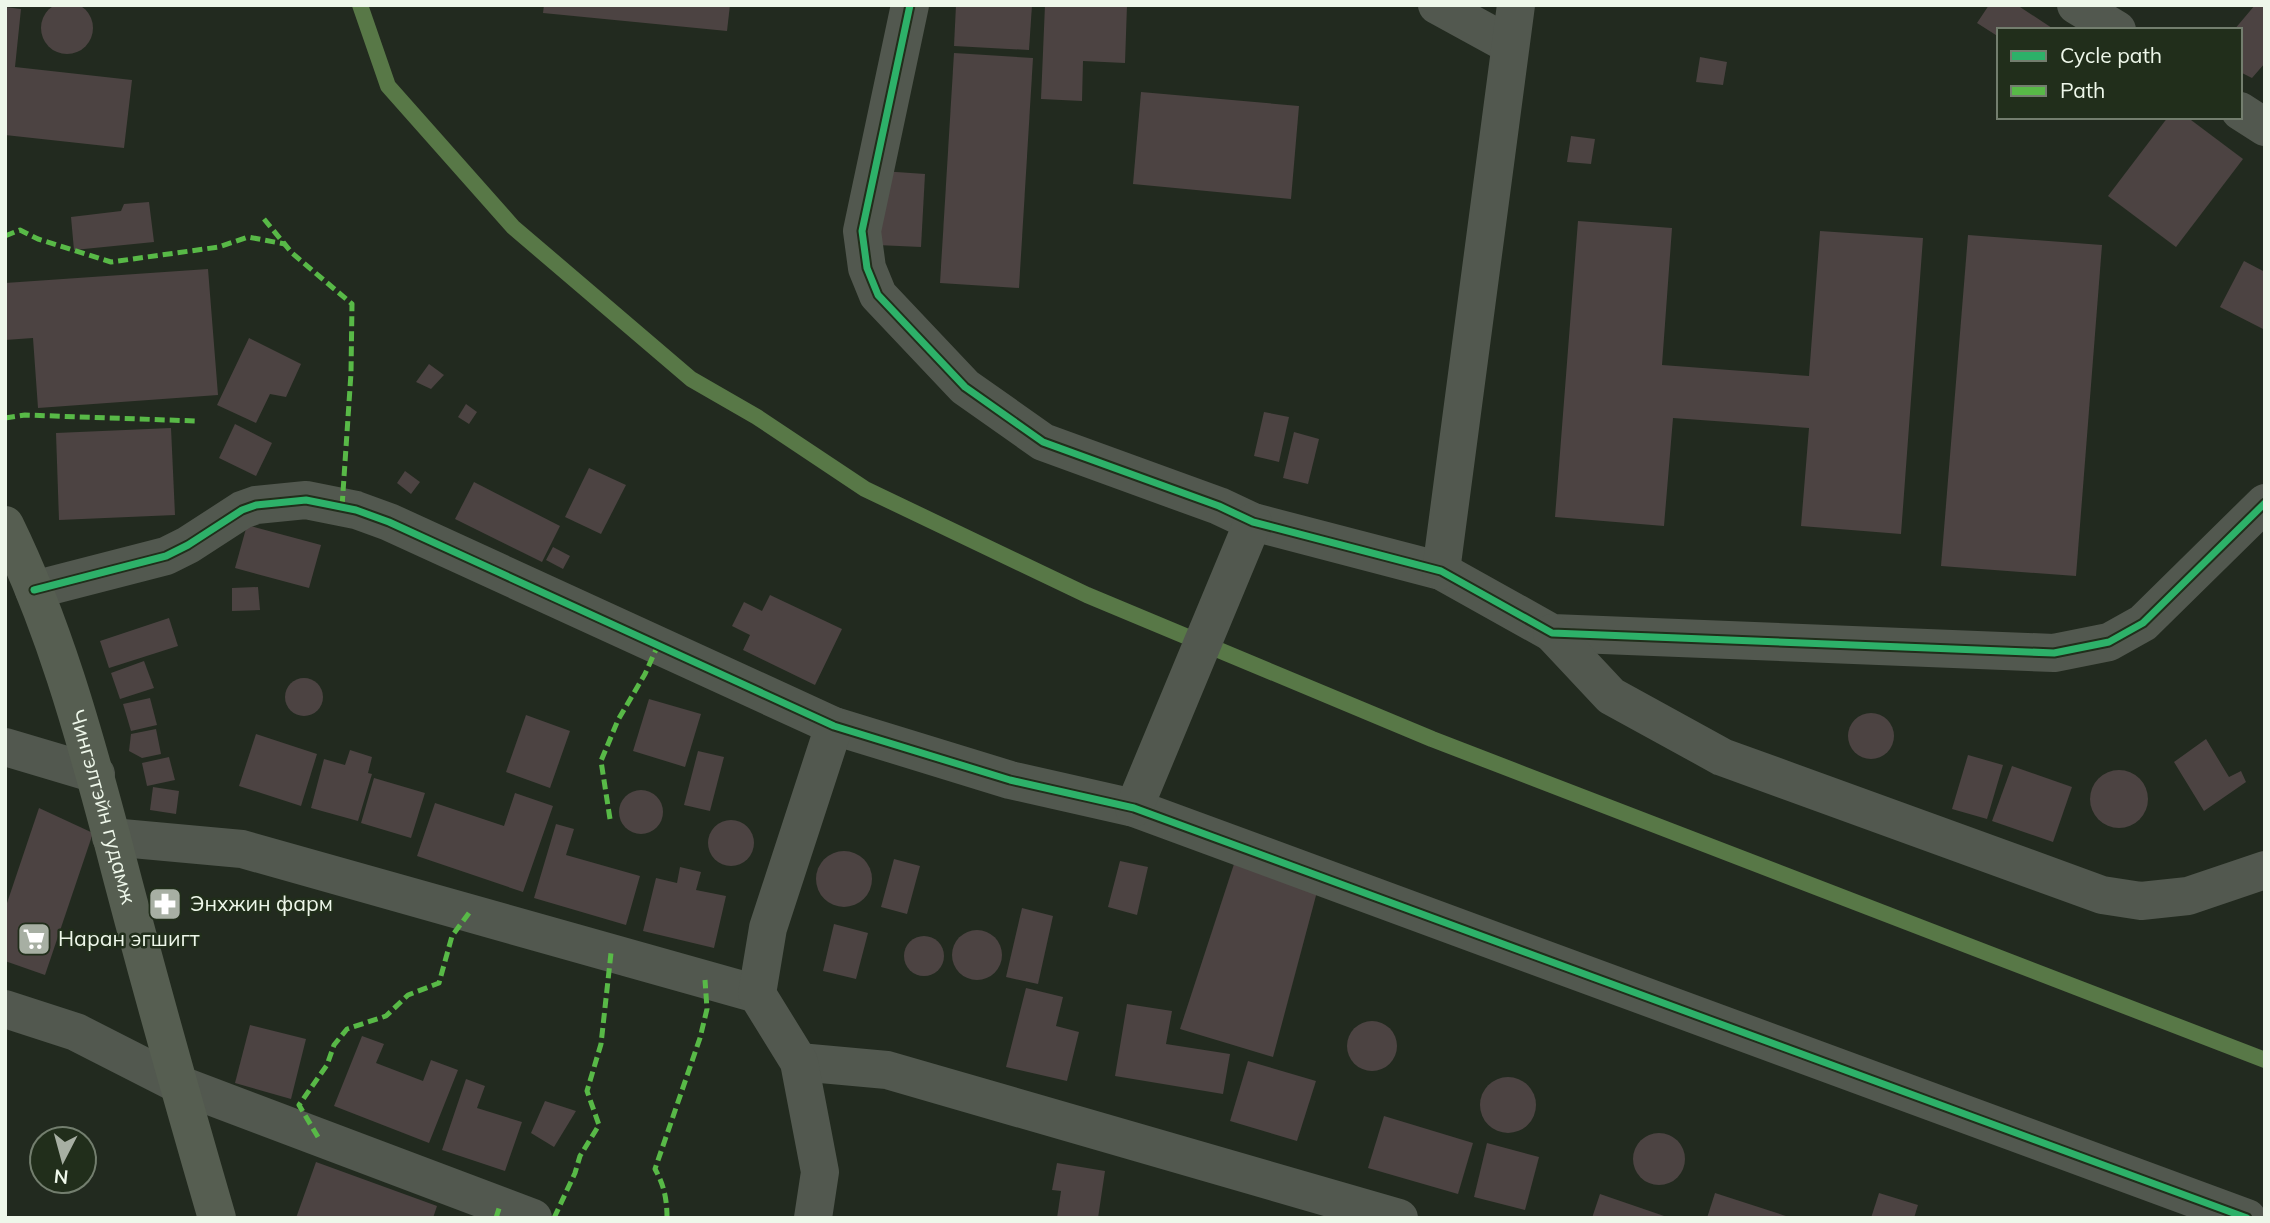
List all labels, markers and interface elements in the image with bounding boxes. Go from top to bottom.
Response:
legend [1997,28,2242,119]
text: Cycle path [2060,42,2162,68]
text: Path [2060,77,2105,103]
street label: Чингэлтэйн гудамж [65,707,143,907]
pharmacy icon: Энхжин фарм [146,885,184,923]
place label: Энхжин фарм [190,890,333,916]
supermarket icon: Наран эгшигт [15,920,53,958]
place label: Наран эгшигт [58,925,200,951]
north arrow [28,1125,98,1195]
text: N [53,1164,70,1190]

